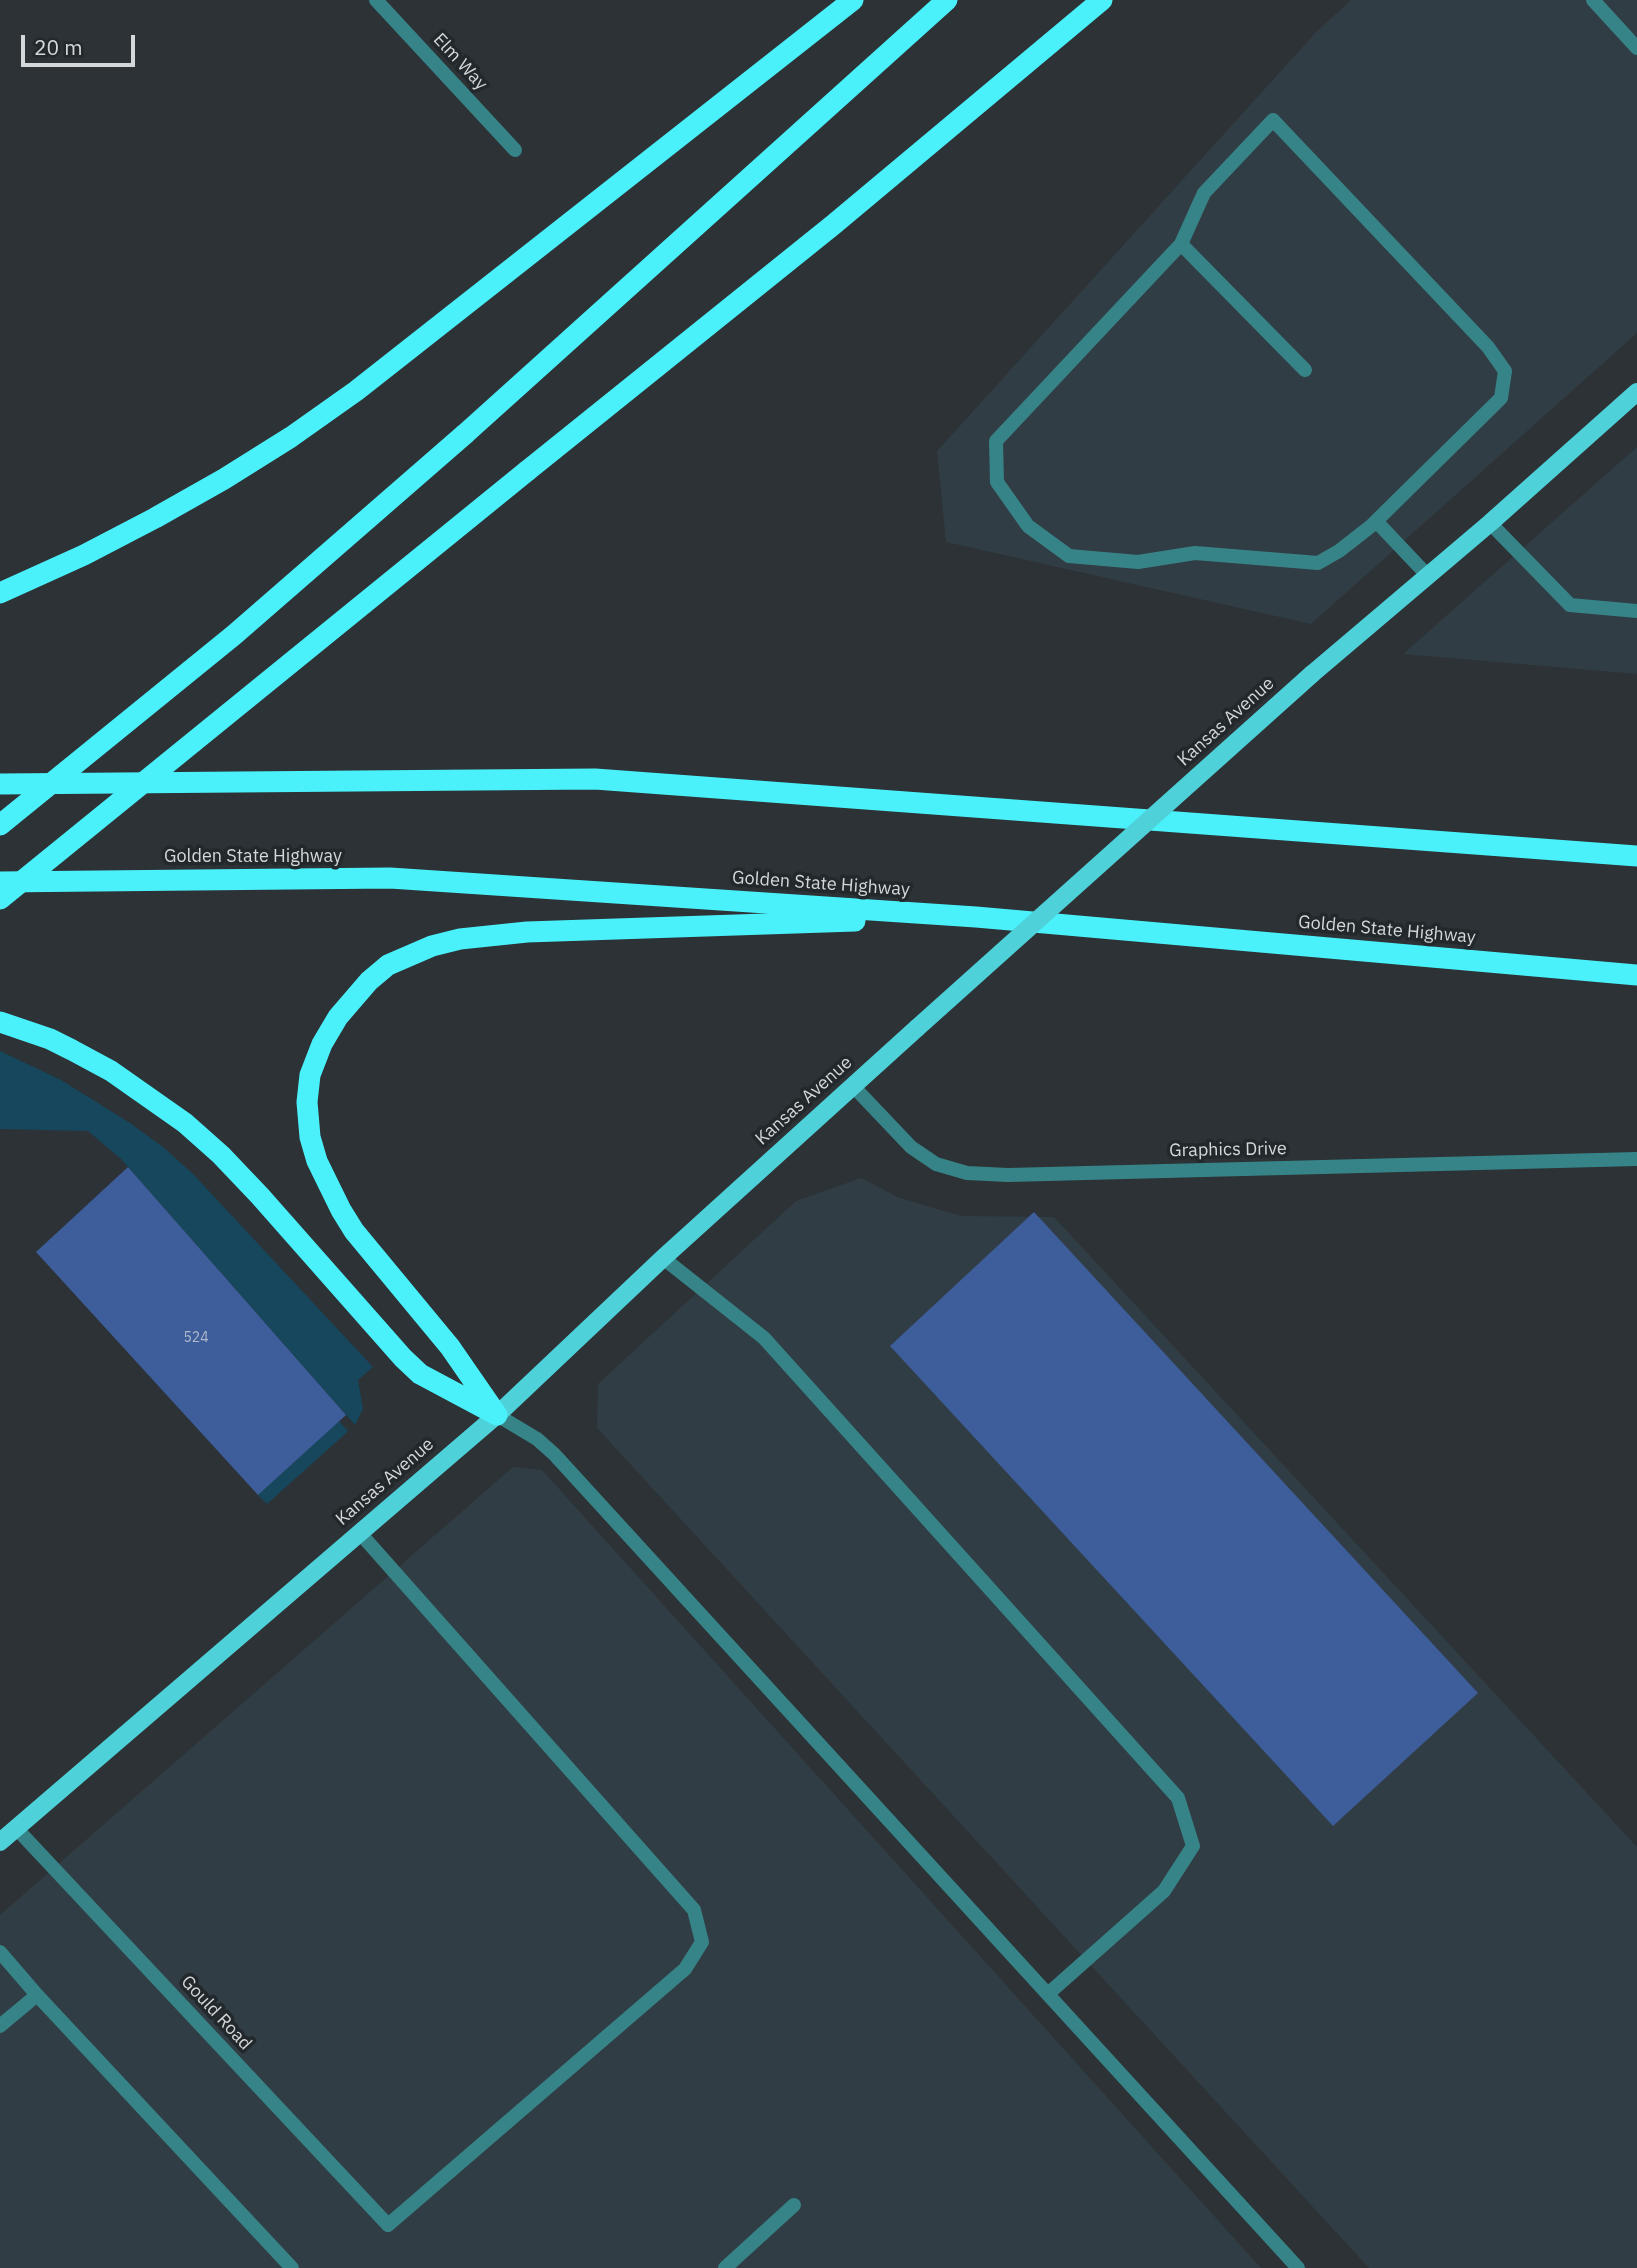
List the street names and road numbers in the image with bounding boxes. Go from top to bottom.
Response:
street label: Elm Way [428,29,492,95]
street label: Kansas Avenue [1173,673,1279,771]
street label: Golden State Highway [164,846,342,868]
street label: Golden State Highway [731,867,911,901]
street label: Golden State Highway [1297,911,1477,949]
street label: Kansas Avenue [751,1052,857,1150]
street label: Graphics Drive [1169,1138,1287,1162]
street label: Kansas Avenue [332,1434,438,1530]
street label: Gould Road [176,1971,256,2055]

